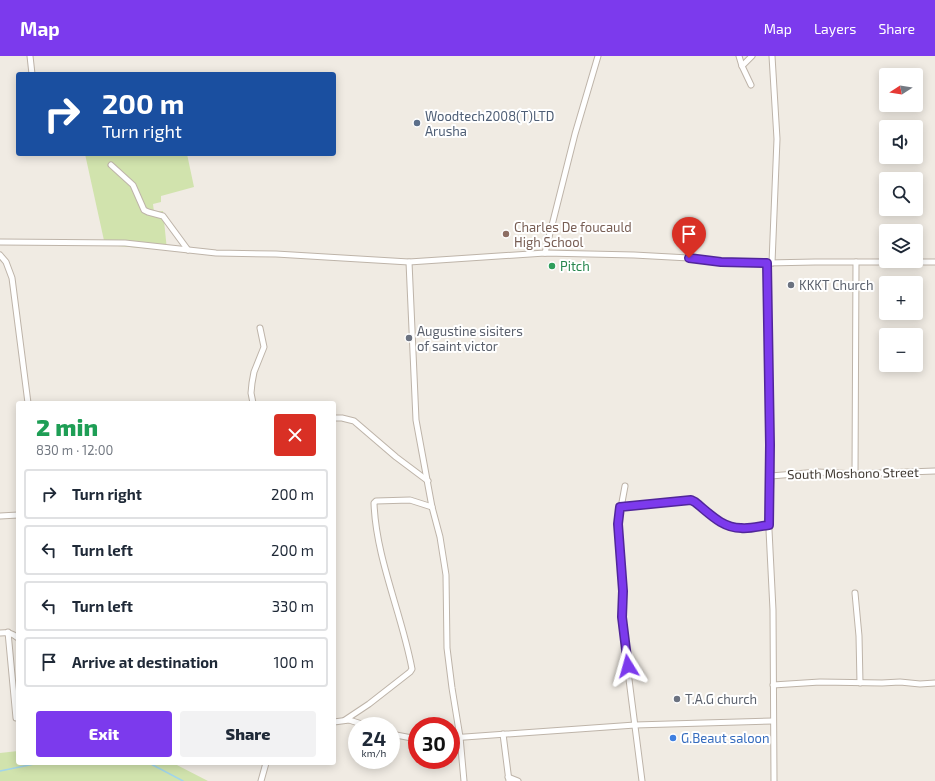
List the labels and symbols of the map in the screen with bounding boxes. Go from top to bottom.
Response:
north arrow [879,68,923,112]
place label: Woodtech2008(T)LTD Arusha [425,108,554,139]
marker: Woodtech2008(T)LTD Arusha [412,118,422,128]
pin [672,217,706,258]
place label: Charles De foucauld High School [514,219,632,250]
marker: Charles De foucauld High School [501,229,511,239]
place label: Pitch [560,258,590,274]
marker: Pitch [547,261,557,271]
place label: KKKT Church [799,277,874,293]
marker: KKKT Church [786,280,796,290]
place label: Augustine sisiters of saint victor [417,323,523,354]
marker: Augustine sisiters of saint victor [404,333,414,343]
street label: South Moshono Street [787,464,919,482]
position arrow [607,645,649,687]
place label: T.A.G church [685,691,757,707]
marker: T.A.G church [672,694,682,704]
speed limit sign: 30 [408,717,460,769]
place label: G.Beaut saloon [681,730,770,746]
marker: G.Beaut saloon [668,733,678,743]

